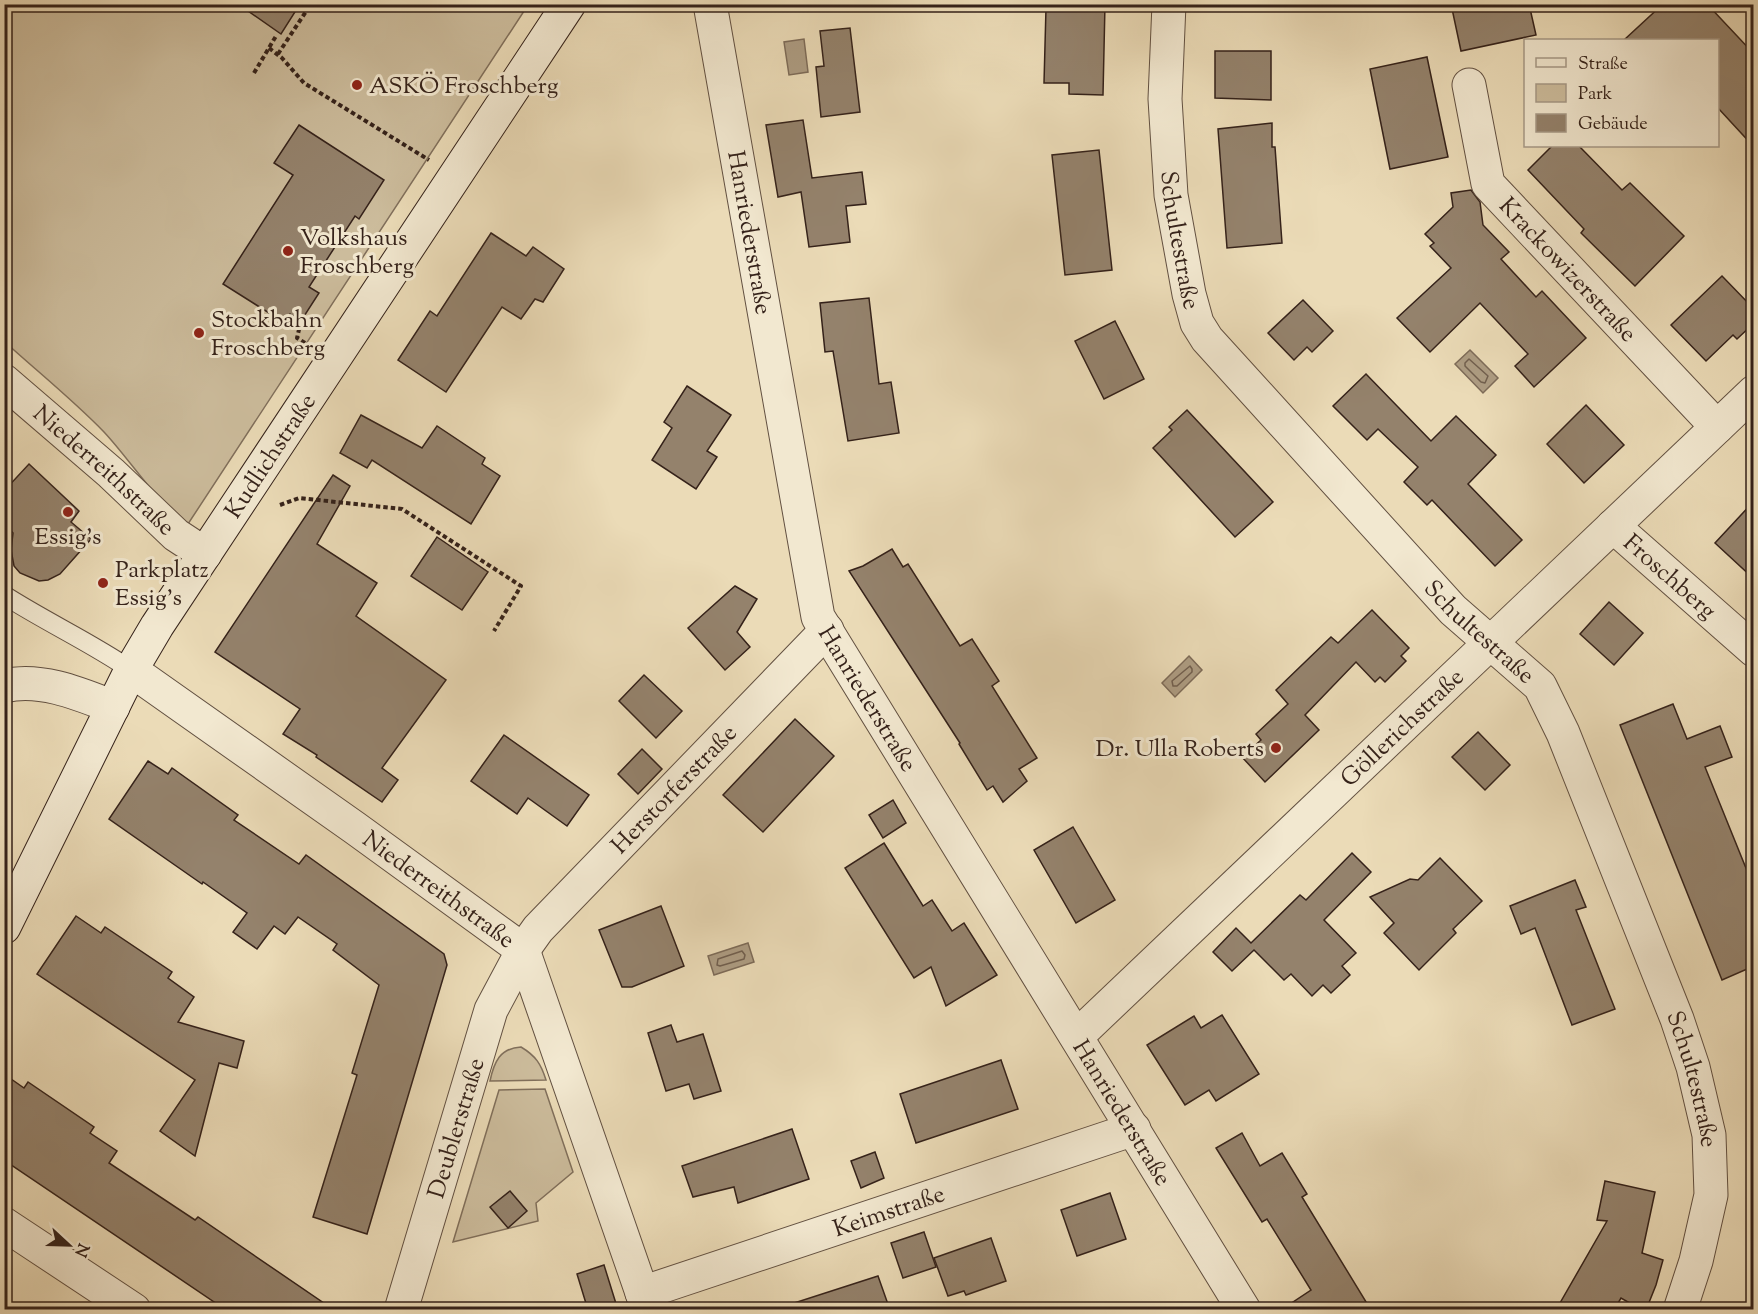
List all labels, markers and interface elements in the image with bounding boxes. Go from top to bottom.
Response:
legend [1524,39,1719,147]
text: Straße [1578,52,1628,78]
place label: ASKÖ Froschberg [369,70,559,104]
marker: ASKÖ Froschberg [350,78,364,92]
text: Park [1578,82,1613,108]
text: Gebäude [1578,112,1648,138]
street label: Hanriederstraße [717,148,779,318]
street label: Schultestraße [1151,170,1208,314]
street label: Krackowizerstraße [1490,191,1644,351]
place label: Volkshaus Froschberg [300,222,414,284]
marker: Volkshaus Froschberg [281,244,295,258]
place label: Stockbahn Froschberg [211,304,325,366]
marker: Stockbahn Froschberg [192,326,206,340]
street label: Kudlichstraße [218,388,325,526]
street label: Niederreithstraße [25,398,182,544]
marker: Essig's [61,505,75,519]
place label: Essig's [35,521,101,555]
street label: Froschberg [1615,527,1723,628]
place label: Parkplatz Essig's [115,554,209,616]
street label: Schultestraße [1415,573,1541,693]
marker: Parkplatz Essig's [96,576,110,590]
street label: Hanriederstraße [808,620,924,779]
street label: Göllerichstraße [1334,662,1472,796]
street label: Herstorferstraße [604,718,746,863]
place label: Dr. Ulla Roberts [1096,733,1264,767]
marker: Dr. Ulla Roberts [1269,741,1283,755]
street label: Niederreithstraße [355,824,521,958]
street label: Schultestraße [1657,1006,1724,1148]
street label: Hanriederstraße [1063,1034,1179,1193]
street label: Deublerstraße [420,1054,495,1203]
street label: Keimstraße [829,1178,950,1247]
north arrow [39,1215,99,1275]
text: N [67,1239,94,1260]

